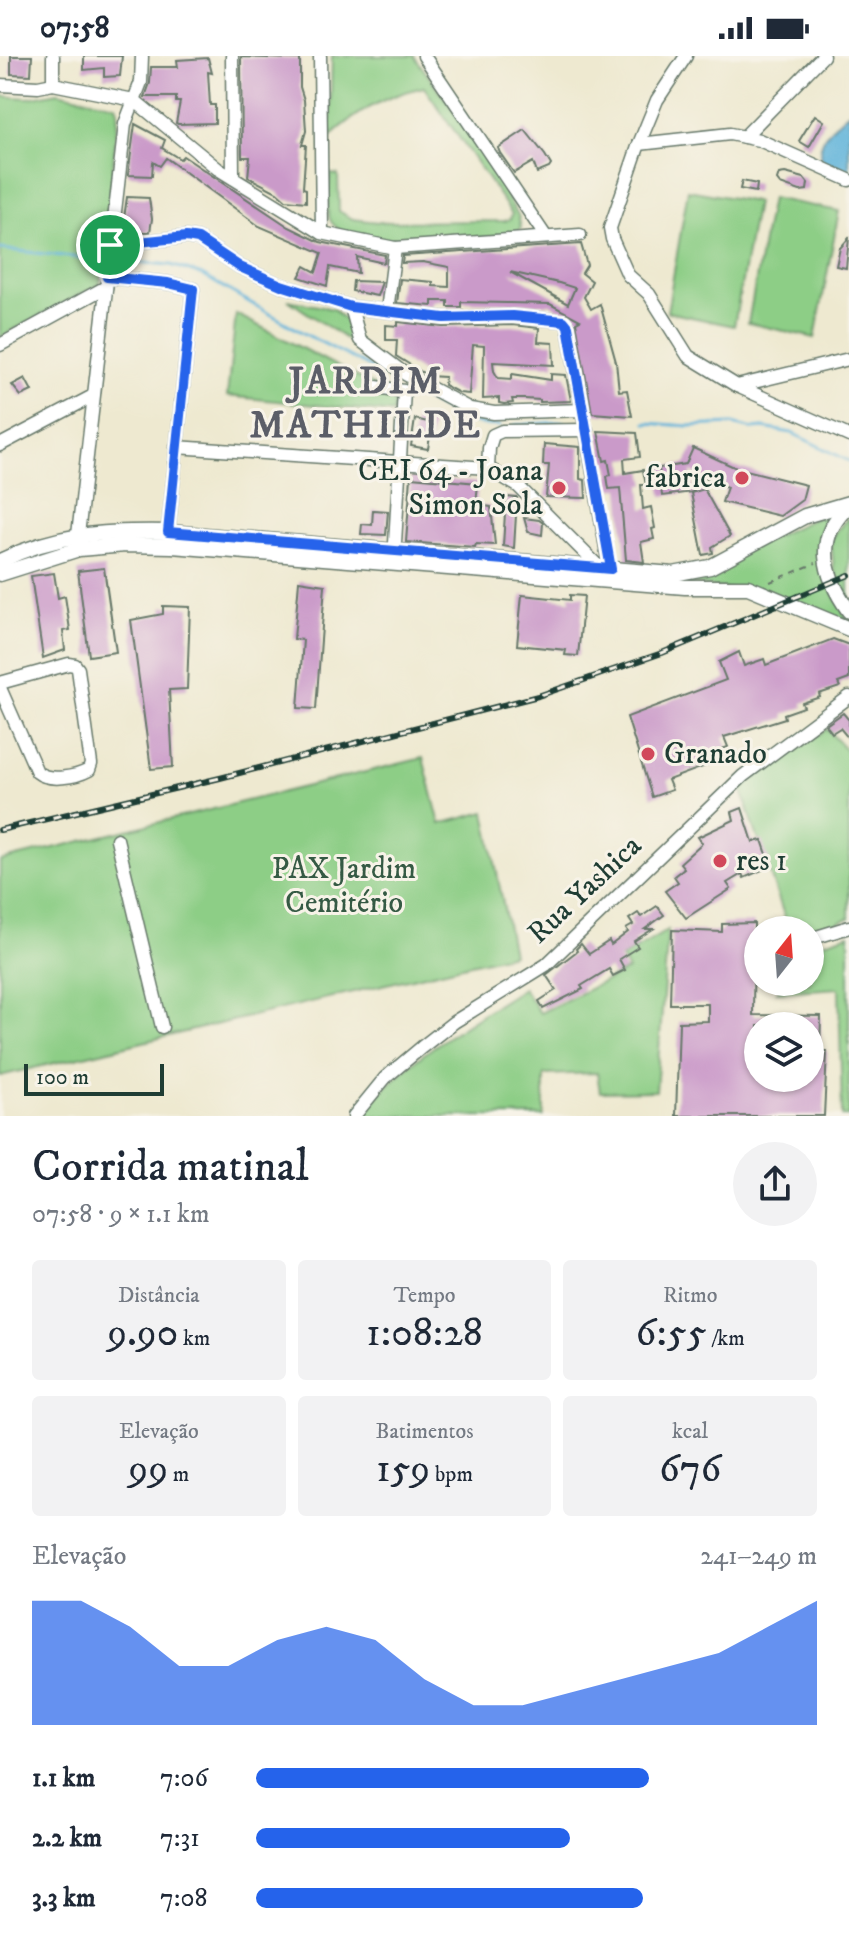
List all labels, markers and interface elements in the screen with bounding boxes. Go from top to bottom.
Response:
text: 07:58 [40,10,110,47]
pin [76,211,144,279]
icon: arrive [88,223,132,267]
district label: JARDIM MATHILDE [250,358,482,450]
place label: CEI 64 - Joana Simon Sola [358,453,543,524]
place label: fabrica [645,460,726,497]
marker: fabrica [733,469,751,487]
marker: CEI 64 - Joana Simon Sola [550,479,568,497]
place label: Granado [664,736,767,773]
marker: Granado [639,745,657,763]
street label: Rua Yashica [520,828,650,952]
place label: res 1 [736,843,787,880]
park label: PAX Jardim Cemitério [272,851,416,922]
marker: res 1 [711,852,729,870]
north arrow [744,916,824,996]
map controls [744,916,824,1092]
button: layers [744,1012,824,1092]
scale bar [24,1060,164,1096]
text: 100 m [36,1064,89,1091]
text: Corrida matinal [32,1140,309,1195]
button: share [733,1142,817,1226]
text: 07:58 · 9 × 1.1 km [32,1198,209,1231]
text: Distância [118,1282,200,1309]
text: Tempo [394,1282,455,1309]
text: Ritmo [663,1282,717,1309]
text: 9.90 [107,1309,178,1359]
text: 1:08:28 [366,1309,483,1359]
text: 6:55 [636,1309,707,1359]
text: km [178,1325,210,1352]
text: /km [707,1325,745,1352]
text: Elevação [119,1418,199,1445]
text: Batimentos [375,1418,474,1445]
text: kcal [672,1418,708,1445]
text: 99 [128,1445,168,1495]
text: 159 [376,1445,430,1495]
text: 676 [659,1445,721,1495]
text: m [168,1461,189,1488]
text: bpm [430,1461,473,1488]
text: Elevação [32,1540,126,1573]
text: 241–249 m [700,1540,817,1573]
text: 1.1 km [32,1762,95,1795]
text: 7:06 [160,1762,208,1795]
text: 2.2 km [32,1822,102,1855]
text: 7:31 [160,1822,200,1855]
text: 3.3 km [32,1882,96,1915]
text: 7:08 [160,1882,207,1915]

